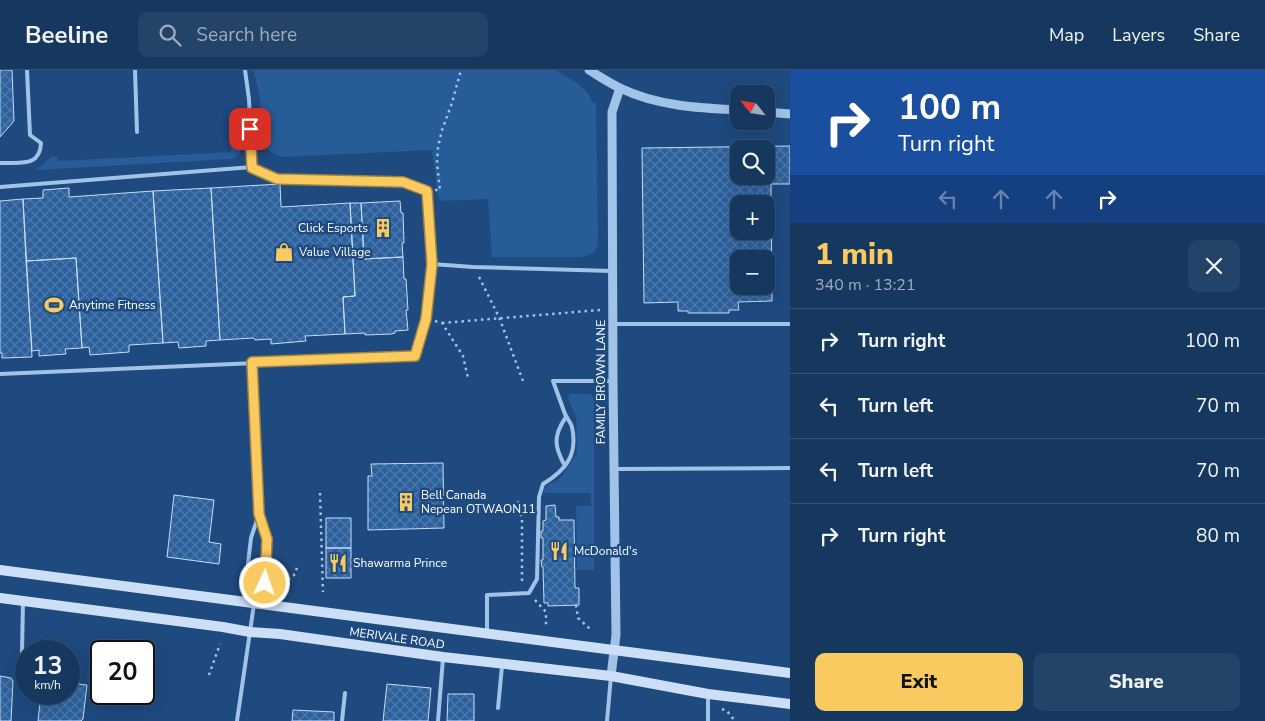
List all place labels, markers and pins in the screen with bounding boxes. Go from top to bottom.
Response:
pin [229,108,271,150]
building icon: Click Esports [372,217,394,239]
place label: Click Esports [298,220,368,236]
shop icon: Value Village [273,241,295,263]
place label: Value Village [298,244,371,260]
sports icon: Anytime Fitness [43,294,65,316]
place label: Anytime Fitness [69,297,156,313]
place label: Bell Canada Nepean OTWAON11 [421,487,536,517]
building icon: Bell Canada Nepean OTWAON11 [395,491,417,513]
restaurant icon: McDonald's [548,540,570,562]
place label: McDonald's [574,543,638,559]
restaurant icon: Shawarma Prince [327,552,349,574]
place label: Shawarma Prince [353,555,447,571]

